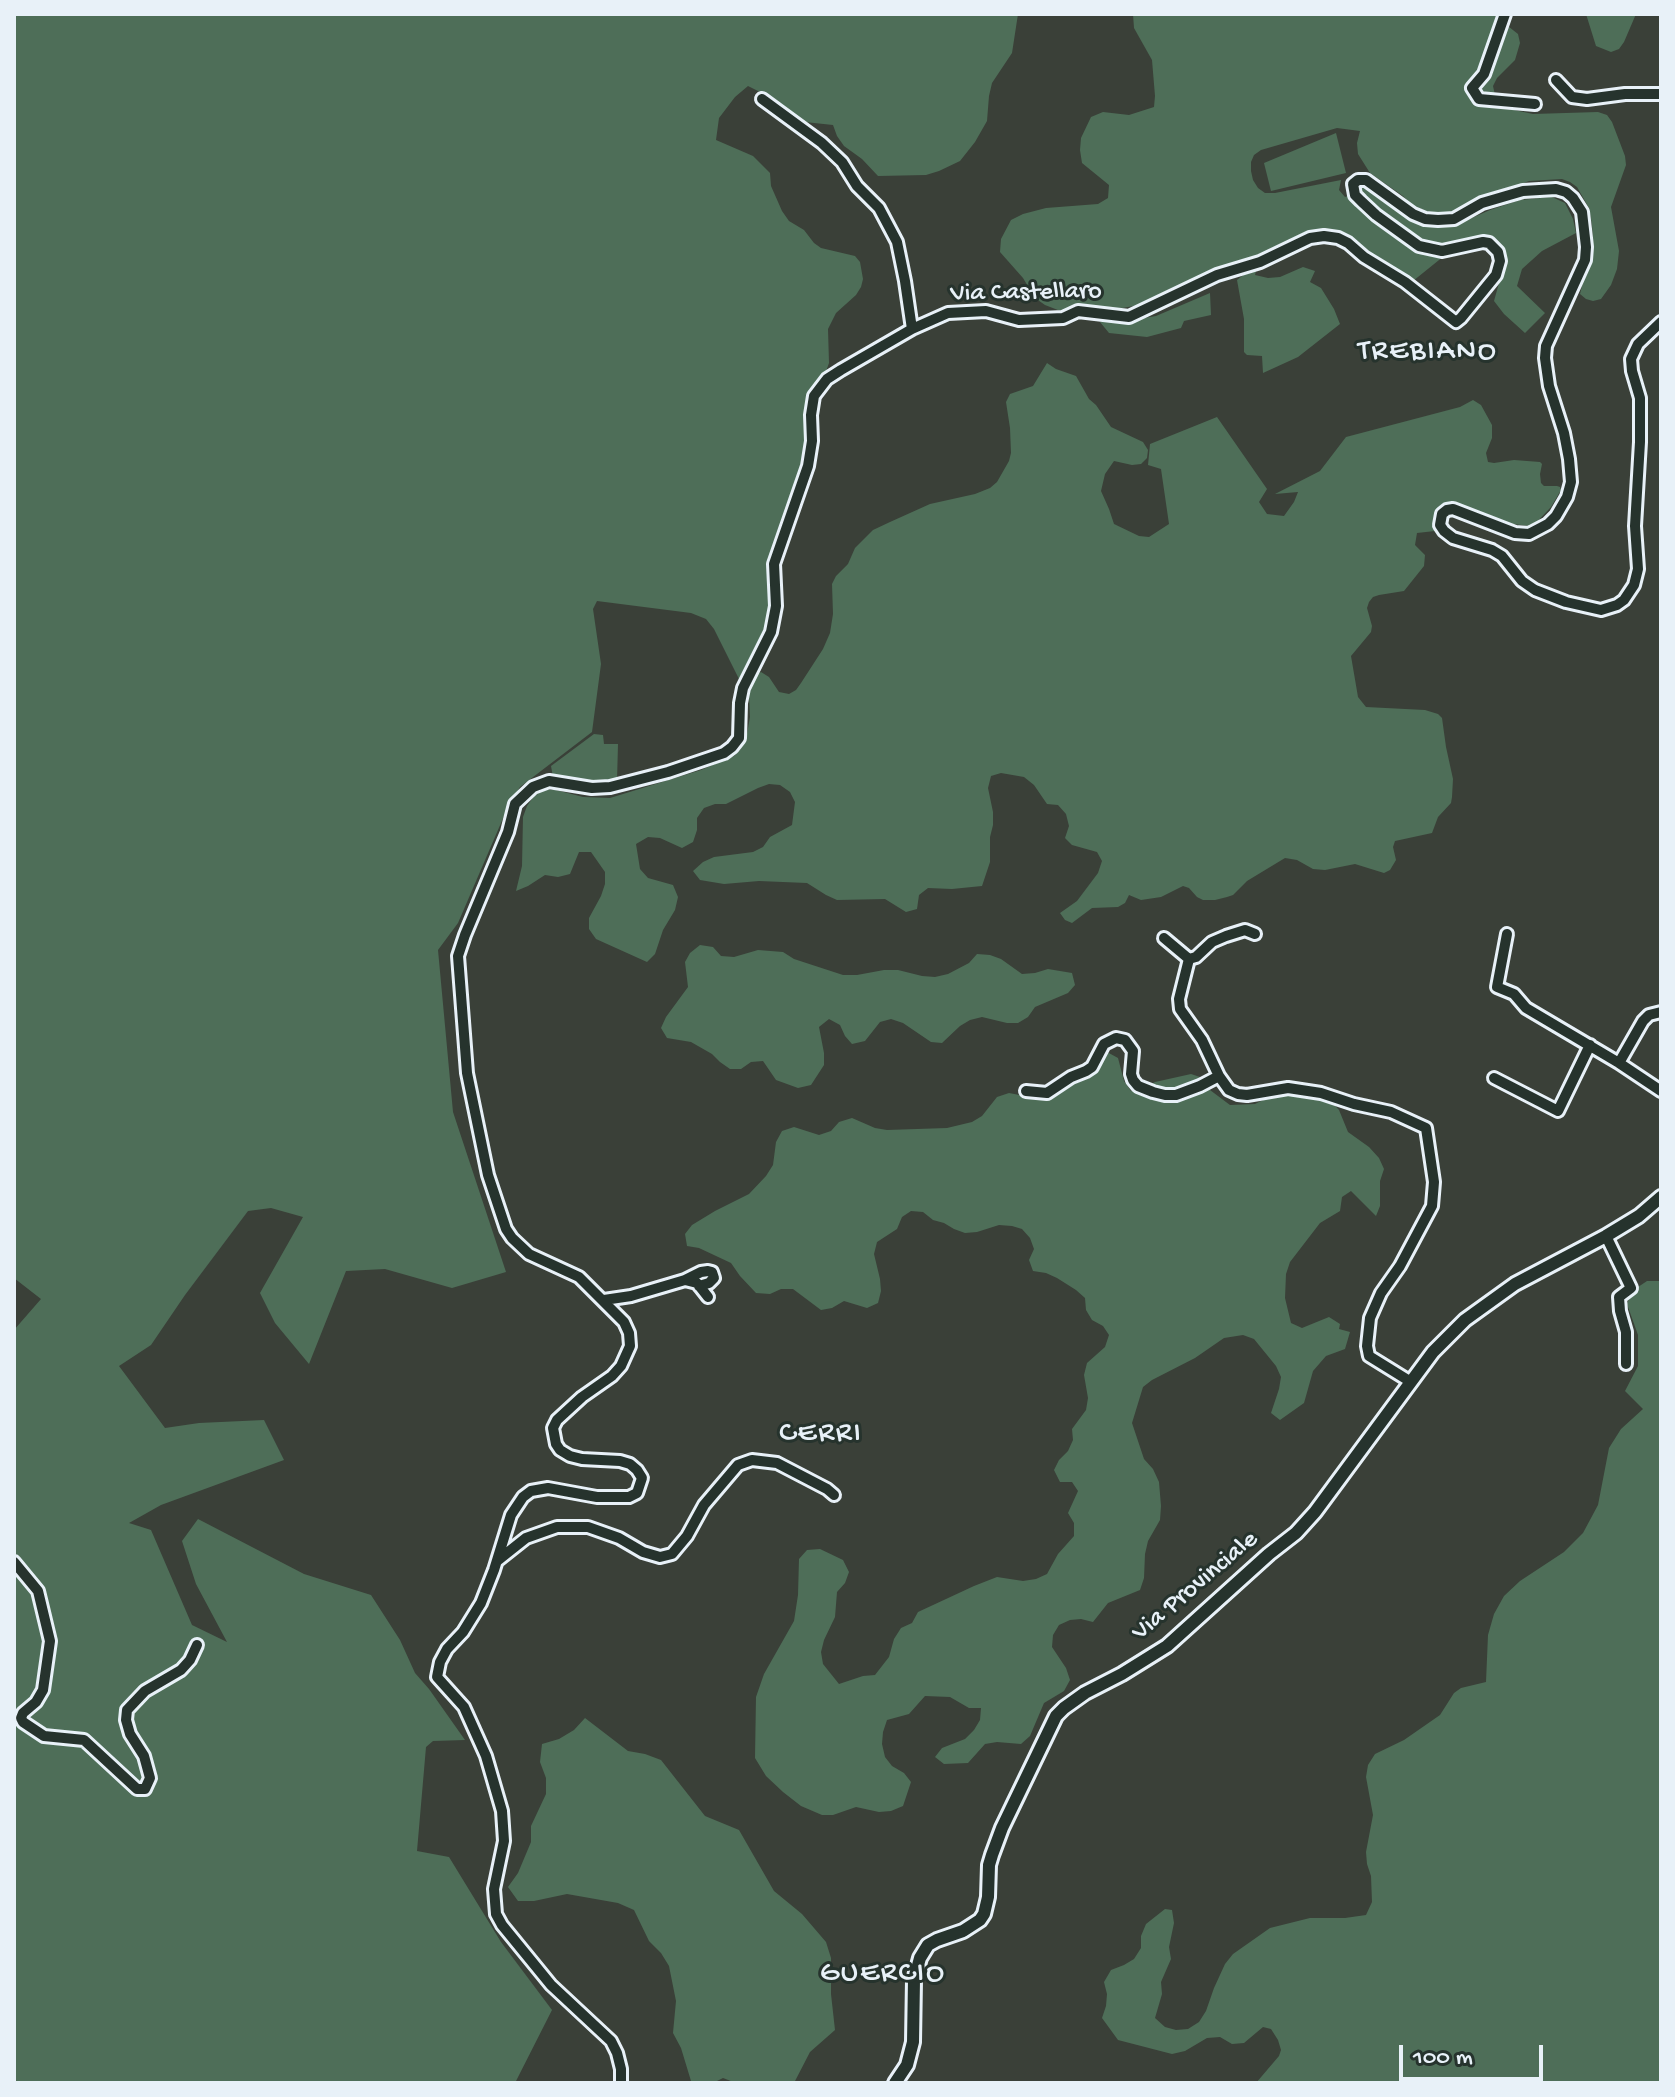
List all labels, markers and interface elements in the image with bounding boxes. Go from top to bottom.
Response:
street label: Via Castellaro [950,277,1102,311]
district label: TREBIANO [1358,335,1498,371]
district label: CERRI [779,1417,863,1453]
street label: Via Provinciale [1127,1525,1265,1649]
district label: GUERCIO [820,1957,946,1993]
scale bar [1403,2029,1547,2079]
text: 100 m [1413,2044,1473,2073]

